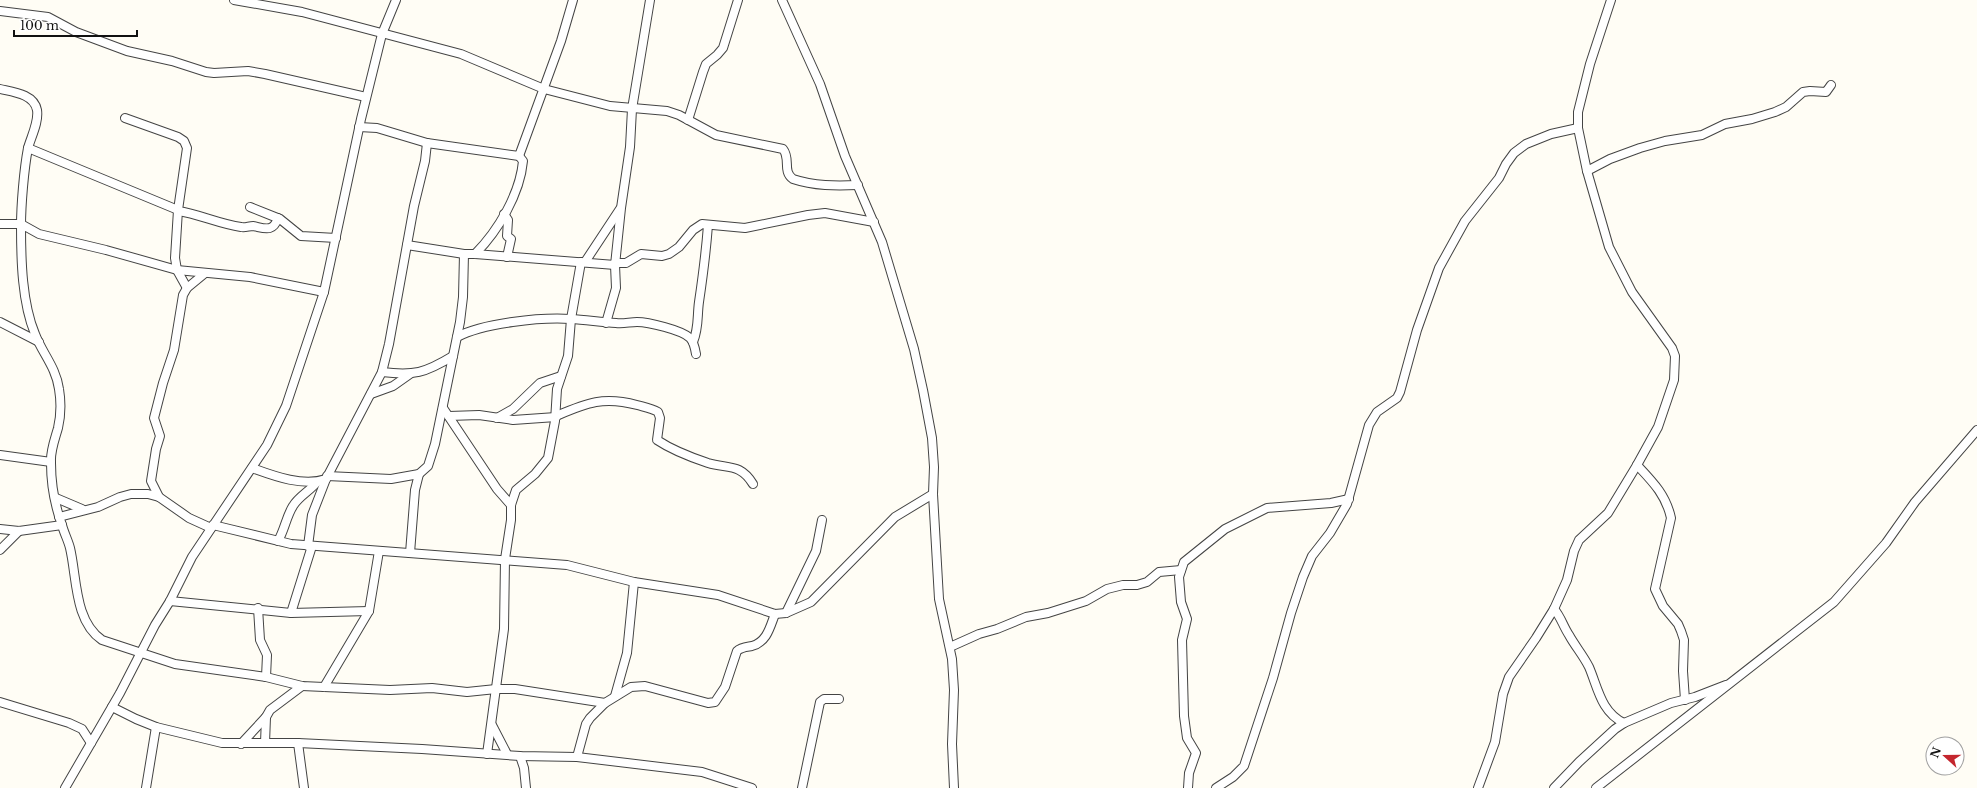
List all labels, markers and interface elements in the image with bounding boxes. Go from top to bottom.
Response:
scale bar [14,12,137,38]
text: 100 m [20,18,59,33]
north arrow [1925,736,1965,776]
text: N [1927,744,1944,760]

